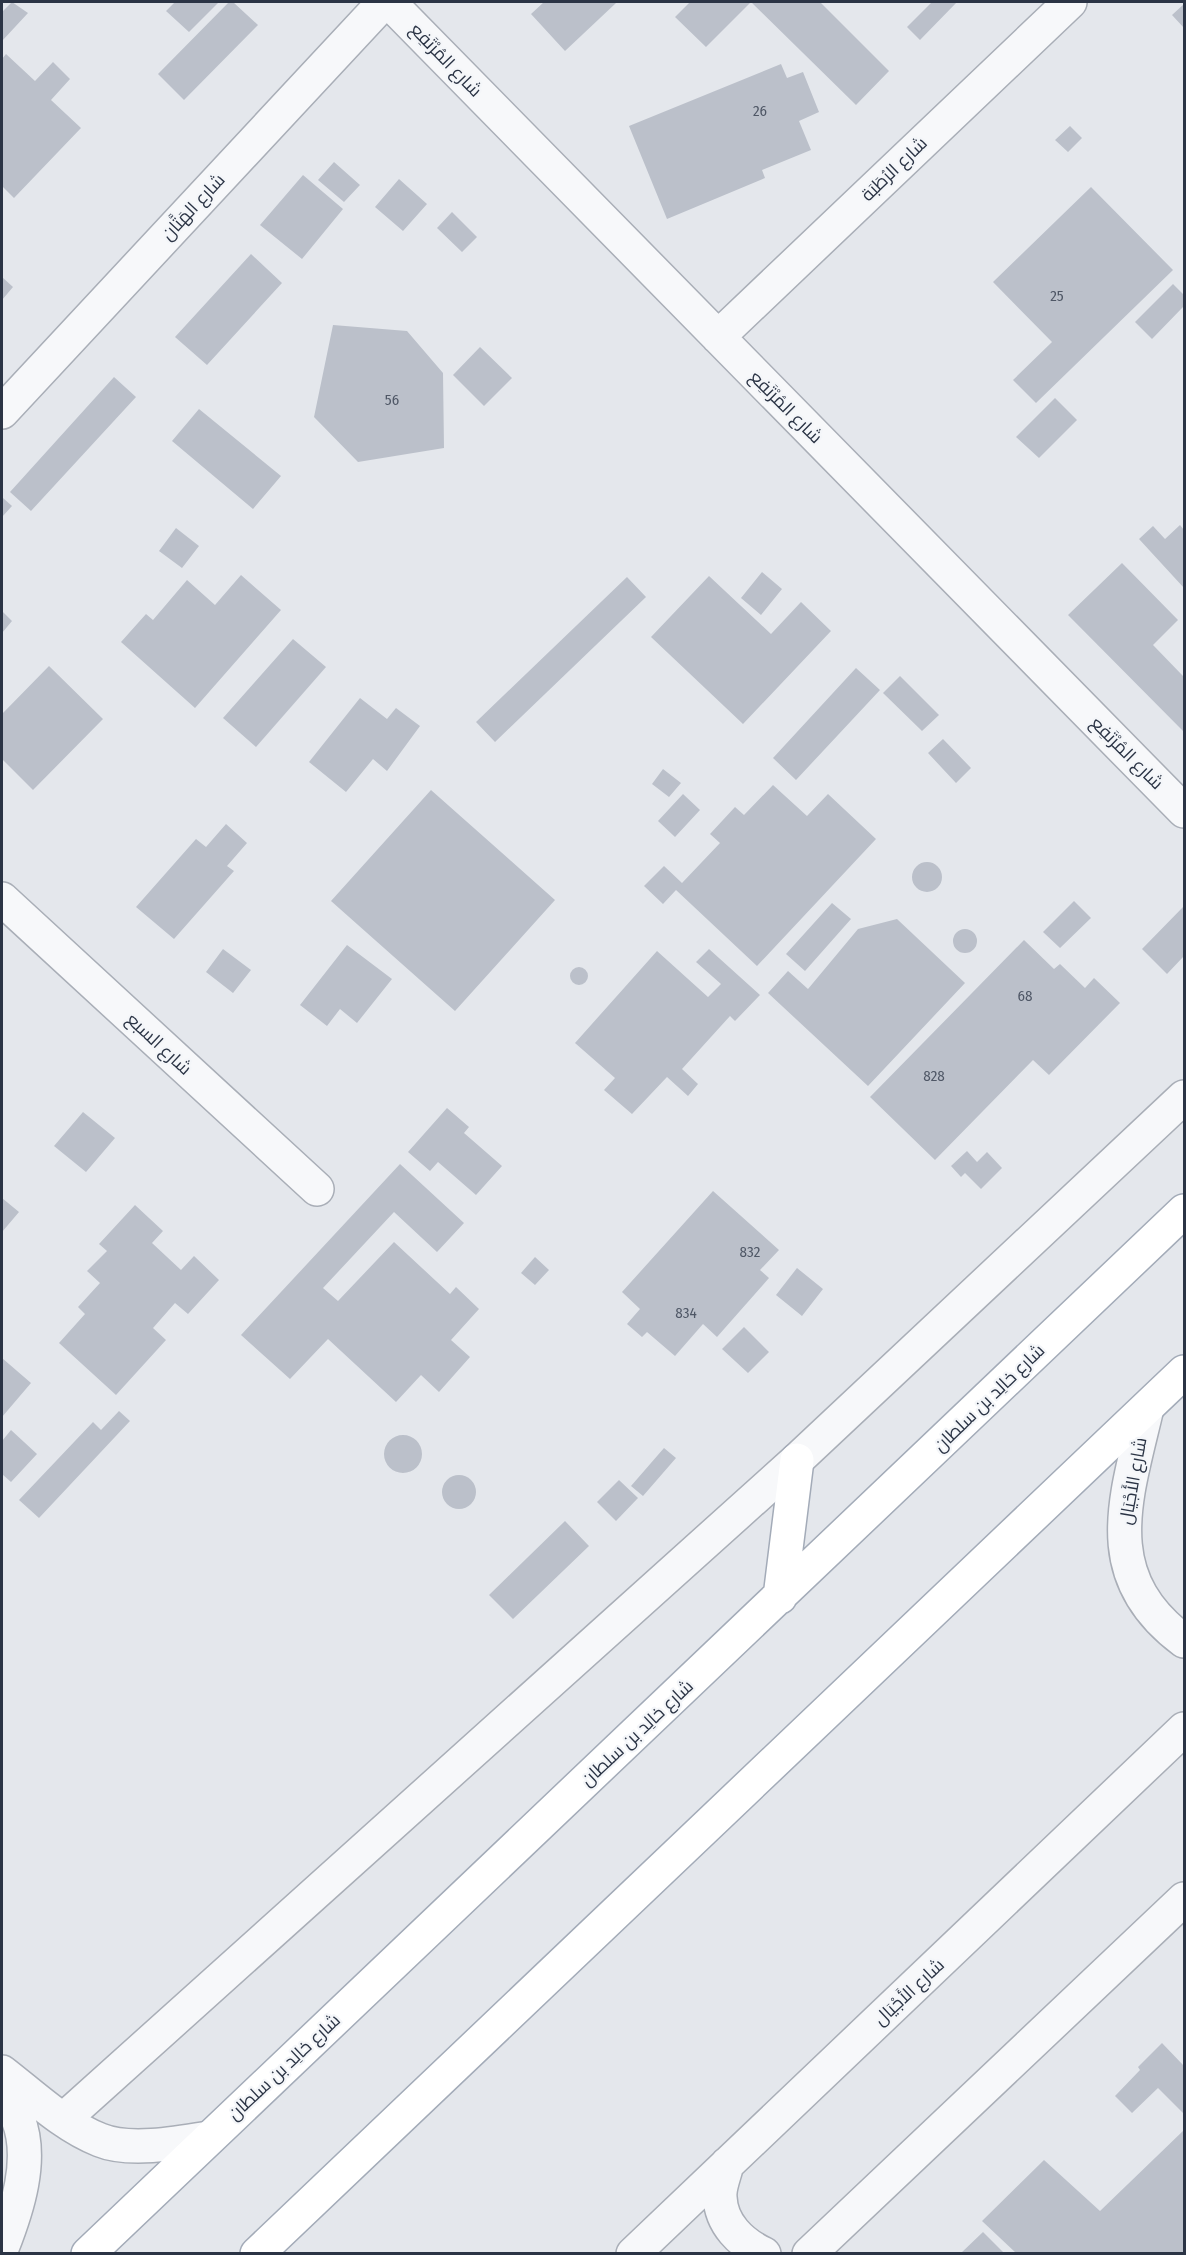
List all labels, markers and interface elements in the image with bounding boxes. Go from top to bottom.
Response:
street label: شارع المُرْتَفِع [405,19,487,102]
house number: 26 [753,102,767,120]
street label: شارع الرُطَبَة [856,132,932,207]
street label: شارع الهَتَّان [156,168,230,246]
house number: 25 [1050,287,1064,305]
street label: شارع المُرْتَفِع [744,366,827,449]
house number: 56 [385,391,399,409]
street label: شارع المُرْتَفِع [1085,712,1168,795]
house number: 68 [1018,987,1032,1005]
street label: شارع السبع [121,1008,196,1080]
house number: 828 [923,1067,945,1085]
house number: 832 [740,1243,761,1261]
house number: 834 [675,1304,697,1322]
street label: شارع خالِد بن سلطان [929,1339,1050,1457]
street label: شارع الأَجْيَال [1115,1436,1152,1526]
street label: شارع خالِد بن سلطان [576,1675,699,1792]
street label: شارع الأَجْيَال [869,1954,949,2031]
street label: شارع خالِد بن سلطان [223,2009,346,2126]

